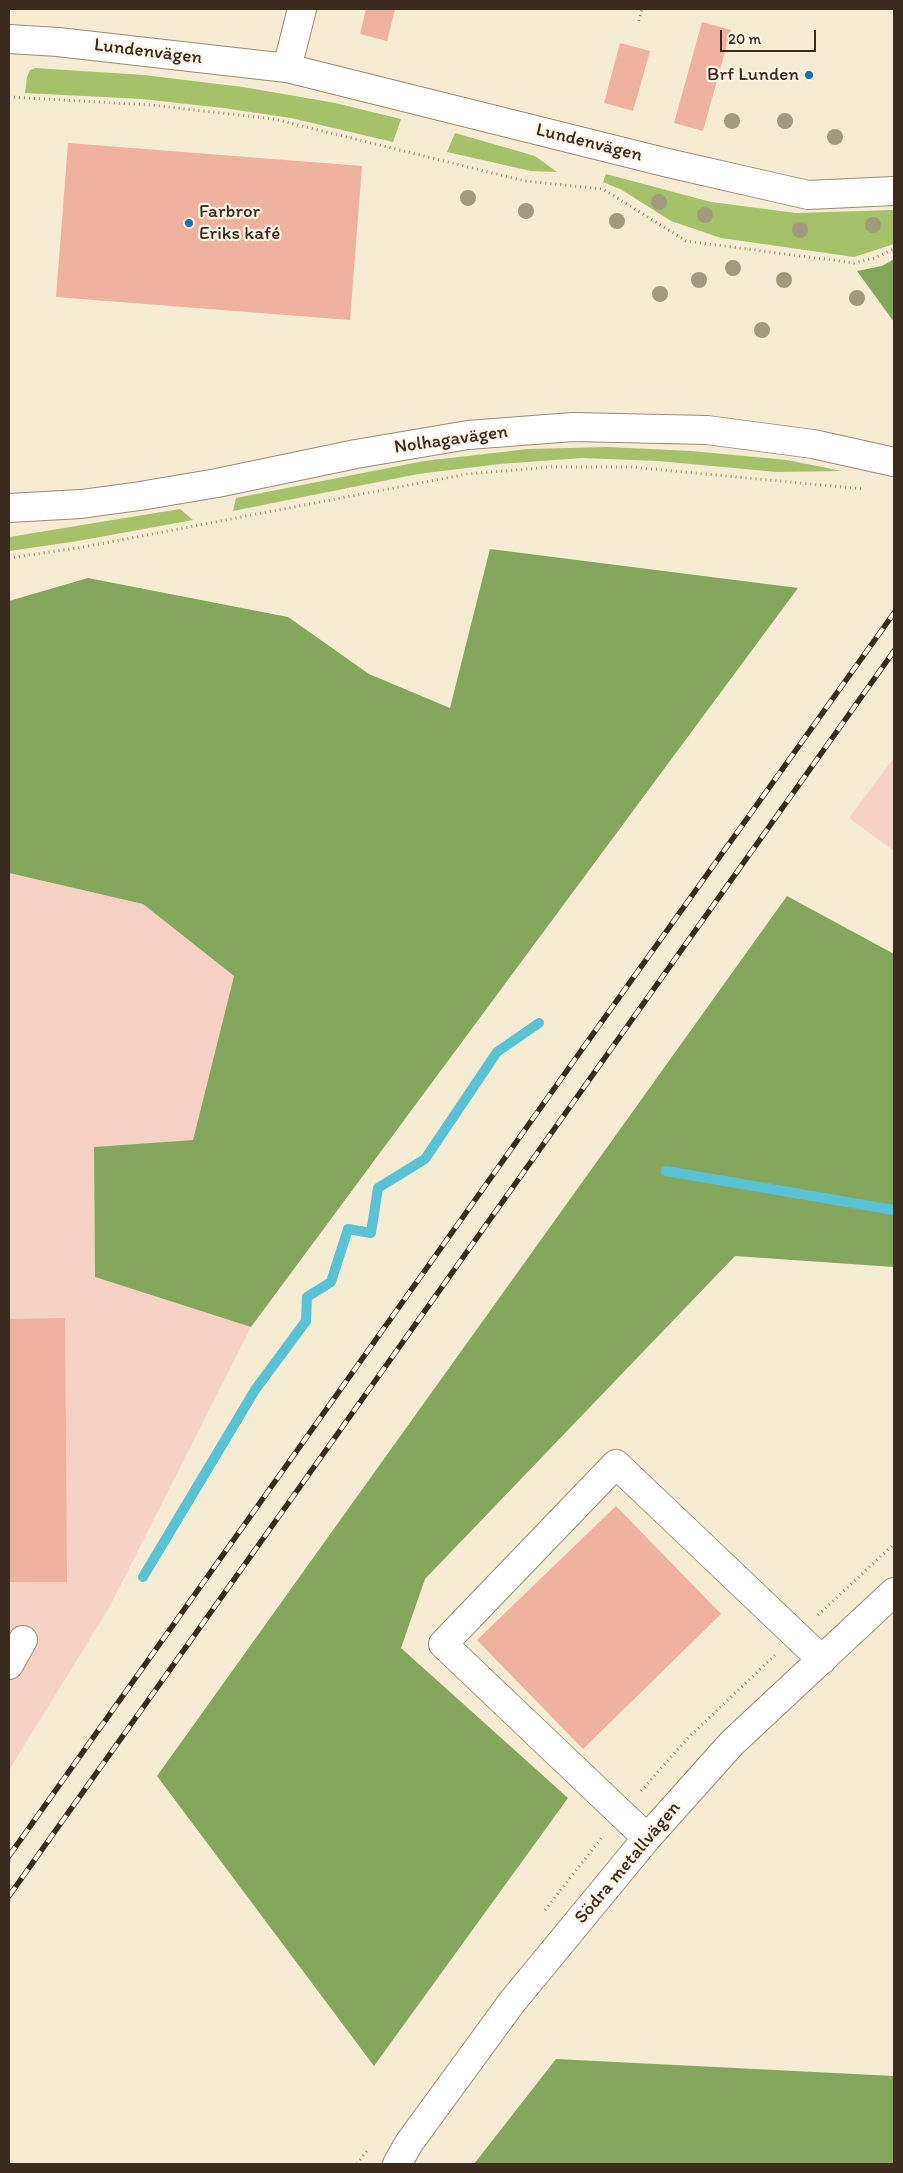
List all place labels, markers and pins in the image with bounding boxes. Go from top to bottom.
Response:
place label: Brf Lunden [707,64,799,86]
marker: Brf Lunden [803,69,815,81]
place label: Farbror Eriks kafé [199,201,280,245]
marker: Farbror Eriks kafé [183,217,195,229]

